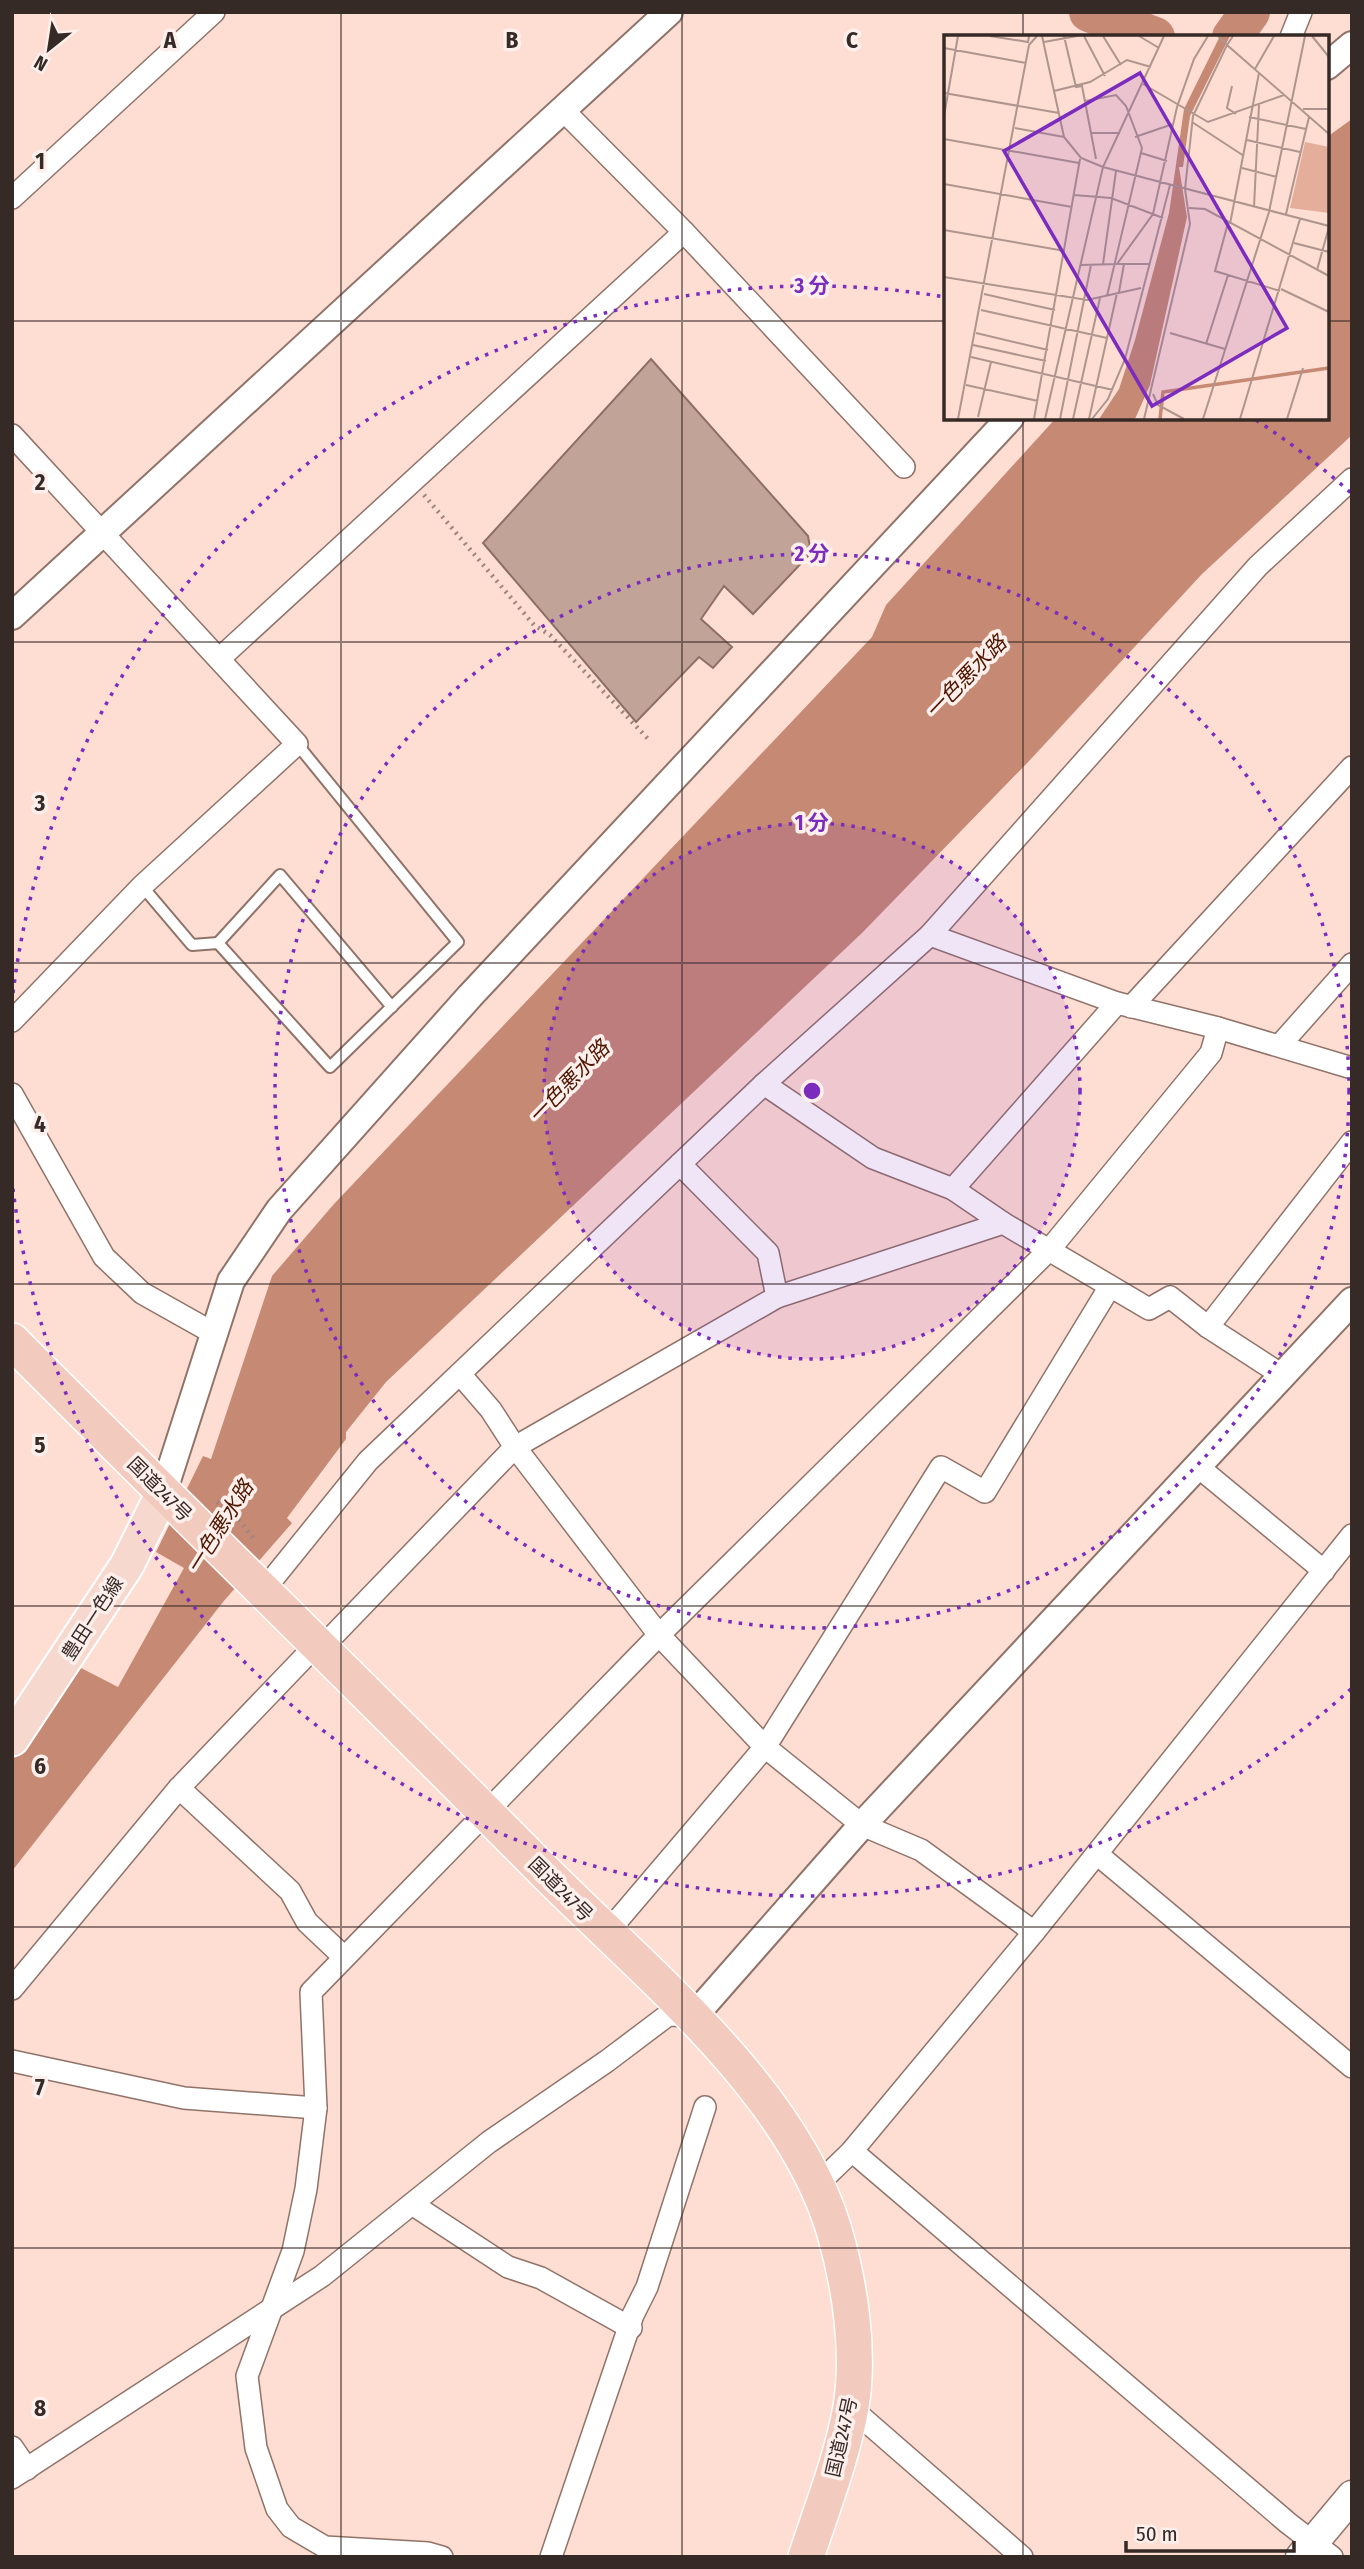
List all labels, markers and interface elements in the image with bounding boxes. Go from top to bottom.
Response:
north arrow [14,14,84,84]
text: A [163,26,177,54]
text: B [506,26,519,54]
text: C [846,26,858,54]
inset map [944,35,1329,420]
text: N [30,50,51,76]
text: 1 [35,147,45,175]
text: 3 分 [793,273,830,299]
text: 2 [34,468,46,496]
text: 2 分 [793,541,830,567]
water label: 一色悪水路 [920,629,1013,724]
text: 3 [34,789,46,817]
text: 1 分 [795,810,829,836]
water label: 一色悪水路 [523,1034,616,1129]
centre of rings [800,1079,824,1103]
text: 4 [34,1110,46,1138]
text: 5 [34,1431,46,1459]
street label: 国道247号 [123,1452,197,1526]
water label: 一色悪水路 [181,1474,260,1578]
street label: 豊田一色線 [57,1572,128,1664]
text: 6 [34,1752,46,1780]
street label: 国道247号 [524,1852,598,1926]
text: 7 [35,2073,45,2101]
text: 8 [34,2394,46,2422]
street label: 国道247号 [821,2395,862,2479]
scale bar [1126,2510,1294,2554]
text: 50 m [1136,2521,1178,2547]

